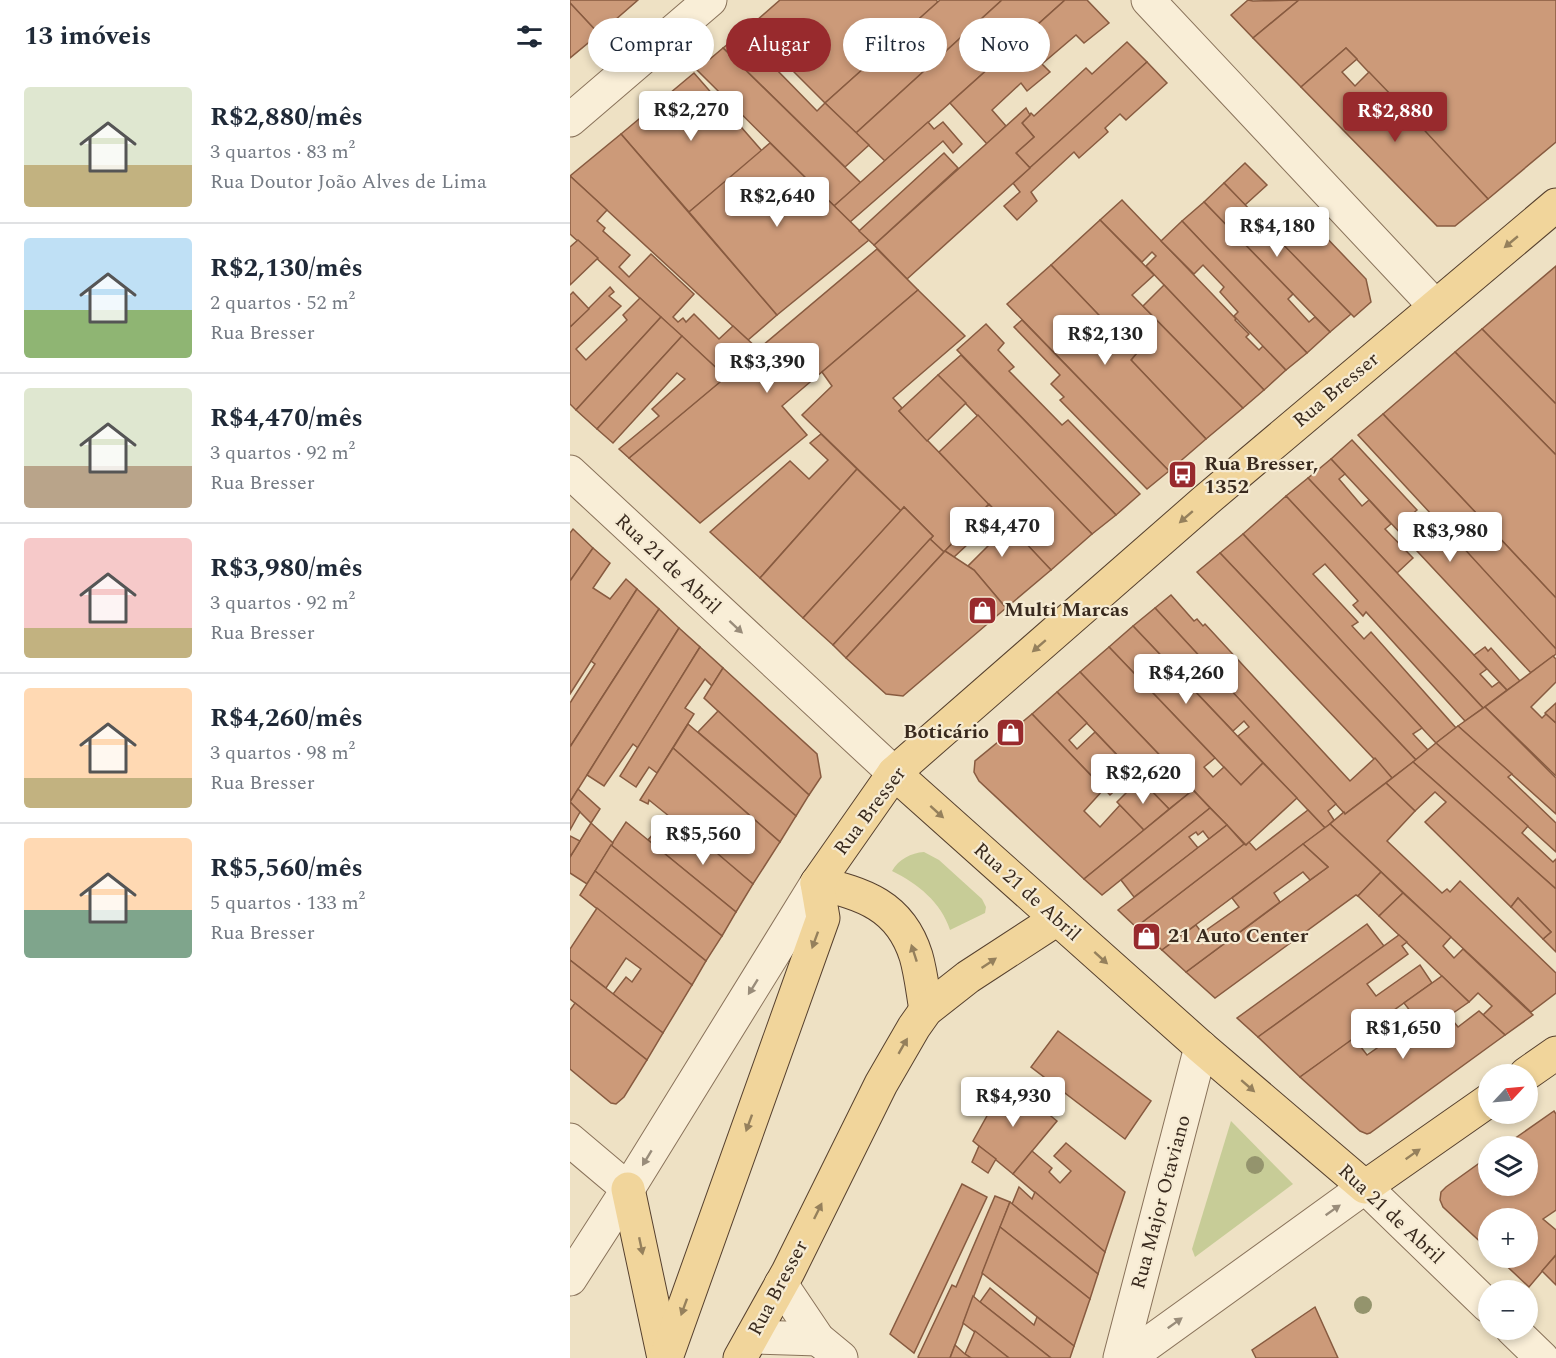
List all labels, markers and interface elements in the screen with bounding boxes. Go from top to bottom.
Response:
text: 13 imóveis [24,16,151,56]
chip: Comprar [588,18,714,72]
chip: Alugar [726,18,831,72]
chip: Filtros [843,18,947,72]
chip: Novo [959,18,1050,72]
icon: filters [513,20,546,53]
pin: R$2,270 [636,91,746,142]
pin: R$2,880 [1340,92,1450,143]
text: R$2,270 [653,95,729,125]
text: R$2,880 [1357,96,1433,126]
text: R$2,880/mês [210,97,363,137]
icon: home [72,111,144,183]
text: 3 quartos · 83 m² [210,137,355,167]
text: Rua Doutor João Alves de Lima [210,167,487,197]
pin: R$2,640 [722,177,832,228]
text: R$2,640 [739,181,815,211]
pin: R$4,180 [1222,207,1332,258]
text: R$4,180 [1239,211,1315,241]
one-way arrow [1504,235,1519,248]
text: R$2,130/mês [210,248,363,288]
icon: home [72,262,144,334]
text: 2 quartos · 52 m² [210,288,355,318]
pin: R$2,130 [1050,315,1160,366]
text: Rua Bresser [210,318,315,348]
text: R$2,130 [1067,319,1143,349]
pin: R$3,390 [712,343,822,394]
street label: Rua Bresser [1286,345,1386,435]
text: R$3,390 [729,347,805,377]
text: R$4,470/mês [210,398,363,438]
icon: home [72,412,144,484]
text: 3 quartos · 92 m² [210,438,355,468]
place label: Rua Bresser, 1352 [1204,449,1318,502]
bus stop icon: Rua Bresser, 1352 [1167,459,1199,491]
text: Rua Bresser [210,468,315,498]
street label: Rua 21 de Abril [608,507,728,621]
pin: R$4,470 [947,507,1057,558]
text: R$4,470 [964,511,1040,541]
one-way arrow [1178,511,1194,524]
pin: R$3,980 [1395,512,1505,563]
text: R$3,980 [1412,516,1488,546]
text: R$3,980/mês [210,548,363,588]
icon: home [72,562,144,634]
text: 3 quartos · 92 m² [210,588,355,618]
shop icon: Multi Marcas [967,594,999,626]
place label: Multi Marcas [1004,595,1129,625]
text: Rua Bresser [210,618,315,648]
one-way arrow [728,620,743,633]
one-way arrow [1032,639,1047,652]
pin: R$4,260 [1131,654,1241,705]
text: R$4,260 [1148,658,1224,688]
text: R$4,260/mês [210,698,363,738]
icon: home [72,712,144,784]
shop icon: Boticário [994,716,1026,748]
place label: Boticário [903,717,989,747]
text: 3 quartos · 98 m² [210,738,355,768]
pin: R$2,620 [1088,754,1198,805]
text: R$2,620 [1105,758,1181,788]
street label: Rua Bresser [827,760,914,862]
text: Rua Bresser [210,768,315,798]
one-way arrow [929,805,944,818]
pin: R$5,560 [648,815,758,866]
text: R$5,560 [665,819,741,849]
street label: Rua 21 de Abril [966,835,1088,949]
text: R$5,560/mês [210,848,363,888]
icon: home [72,862,144,934]
text: 5 quartos · 133 m² [210,888,365,918]
text: Rua Bresser [210,918,315,948]
shop icon: 21 Auto Center [1131,920,1163,952]
place label: 21 Auto Center [1168,921,1309,951]
one-way arrow [809,931,819,949]
one-way arrow [909,944,918,962]
one-way arrow [1093,951,1108,964]
one-way arrow [981,957,998,968]
one-way arrow [747,979,758,995]
pin: R$1,650 [1348,1009,1458,1060]
text: R$1,650 [1365,1013,1441,1043]
one-way arrow [897,1038,908,1054]
north arrow [1478,1064,1538,1124]
map controls [1478,1064,1538,1340]
pin: R$4,930 [958,1077,1068,1128]
one-way arrow [1240,1080,1256,1093]
text: R$4,930 [975,1081,1051,1111]
street label: Rua Major Otaviano [1123,1112,1199,1292]
one-way arrow [743,1115,753,1133]
button: layers [1478,1136,1538,1196]
one-way arrow [1405,1149,1421,1160]
one-way arrow [642,1150,653,1166]
street label: Rua 21 de Abril [1331,1157,1451,1271]
one-way arrow [813,1202,823,1219]
one-way arrow [1325,1204,1341,1216]
button: + [1478,1208,1538,1268]
street label: Rua Bresser [740,1235,816,1341]
one-way arrow [636,1237,646,1255]
button: − [1478,1280,1538,1340]
one-way arrow [678,1298,688,1316]
one-way arrow [1167,1318,1182,1330]

